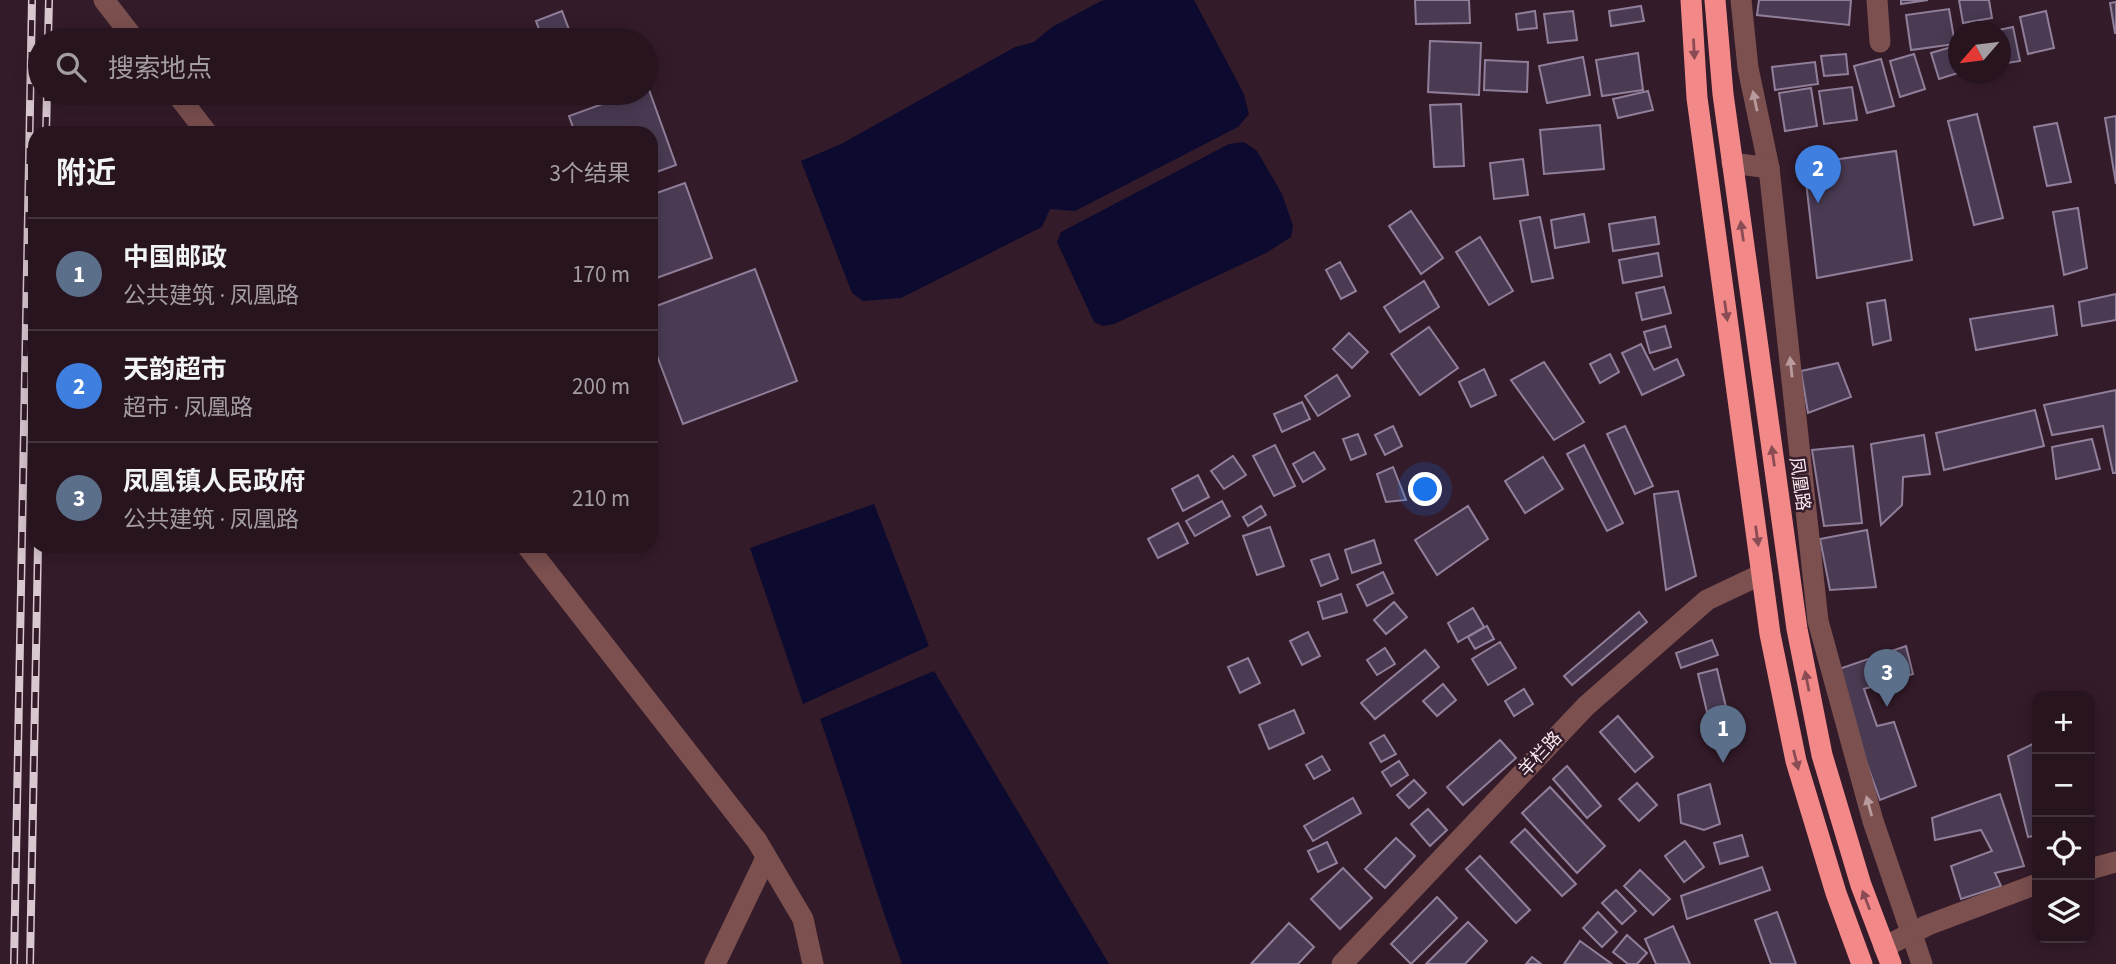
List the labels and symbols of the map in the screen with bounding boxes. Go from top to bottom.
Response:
north arrow [1948,21,2011,84]
one-way arrow [1689,38,1700,60]
one-way arrow [1750,90,1761,112]
pin: 2 [1795,145,1841,203]
one-way arrow [1736,220,1747,242]
one-way arrow [1721,300,1732,322]
one-way arrow [1785,356,1796,378]
one-way arrow [1767,445,1778,467]
street label: 凤凰路 [1783,456,1816,513]
your location [1408,472,1442,506]
one-way arrow [1752,525,1763,547]
pin: 3 [1864,649,1910,707]
one-way arrow [1801,670,1812,692]
pin: 1 [1700,705,1746,763]
street label: 羊栏路 [1513,726,1568,783]
one-way arrow [1791,749,1802,771]
one-way arrow [1863,795,1874,817]
one-way arrow [1861,890,1872,911]

